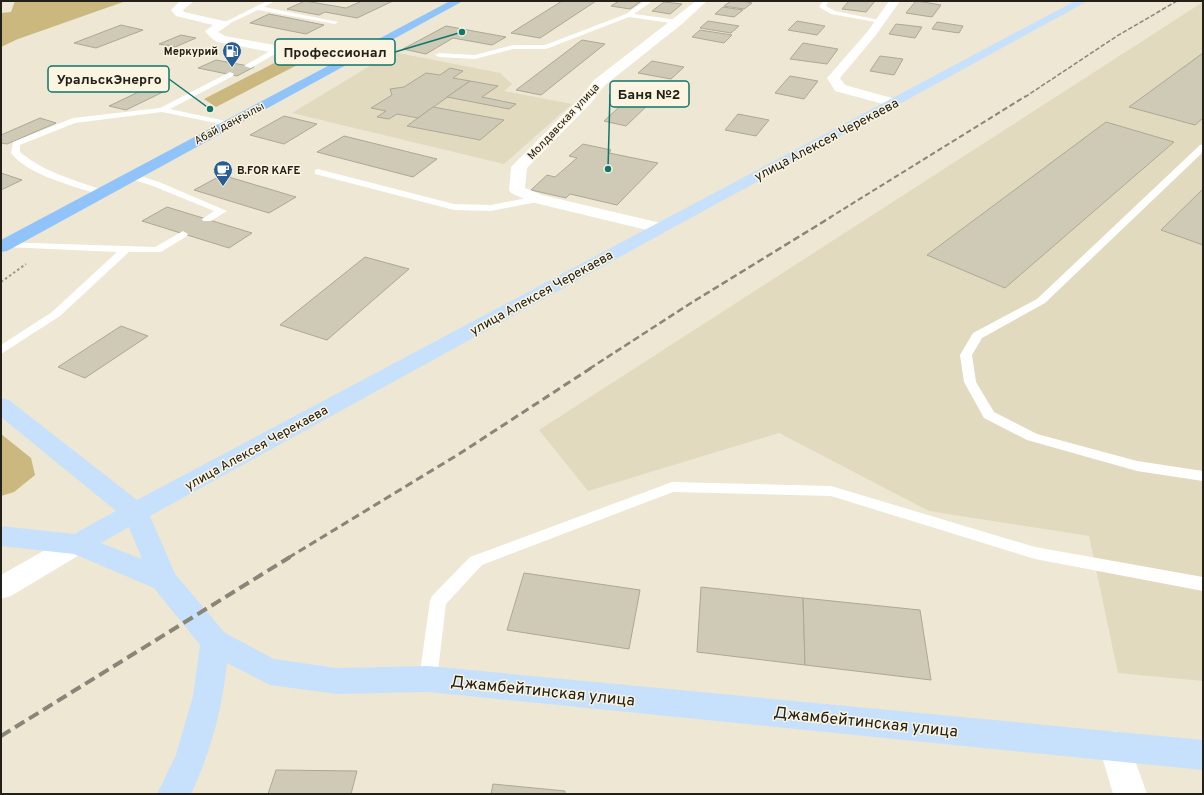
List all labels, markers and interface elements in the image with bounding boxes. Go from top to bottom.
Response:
callout: Профессионал [275,39,395,65]
fuel station icon: Меркурий [221,40,243,68]
place label: Меркурий [164,45,218,59]
text: Профессионал [283,45,387,62]
callout: УральскЭнерго [48,66,169,92]
text: УральскЭнерго [56,72,162,89]
street label: Молдавская улица [525,80,603,163]
callout: Баня №2 [610,81,689,107]
text: Баня №2 [618,87,680,104]
street label: улица Алексея Черекаева [752,96,902,186]
street label: Абай даңғылы [192,100,267,148]
cafe icon: B.FOR KAFE [212,159,234,187]
place label: B.FOR KAFE [237,164,300,178]
street label: улица Алексея Черекаева [468,248,616,340]
street label: улица Алексея Черекаева [183,403,331,495]
street label: Джамбейтинская улица [450,672,636,712]
street label: Джамбейтинская улица [773,703,959,743]

